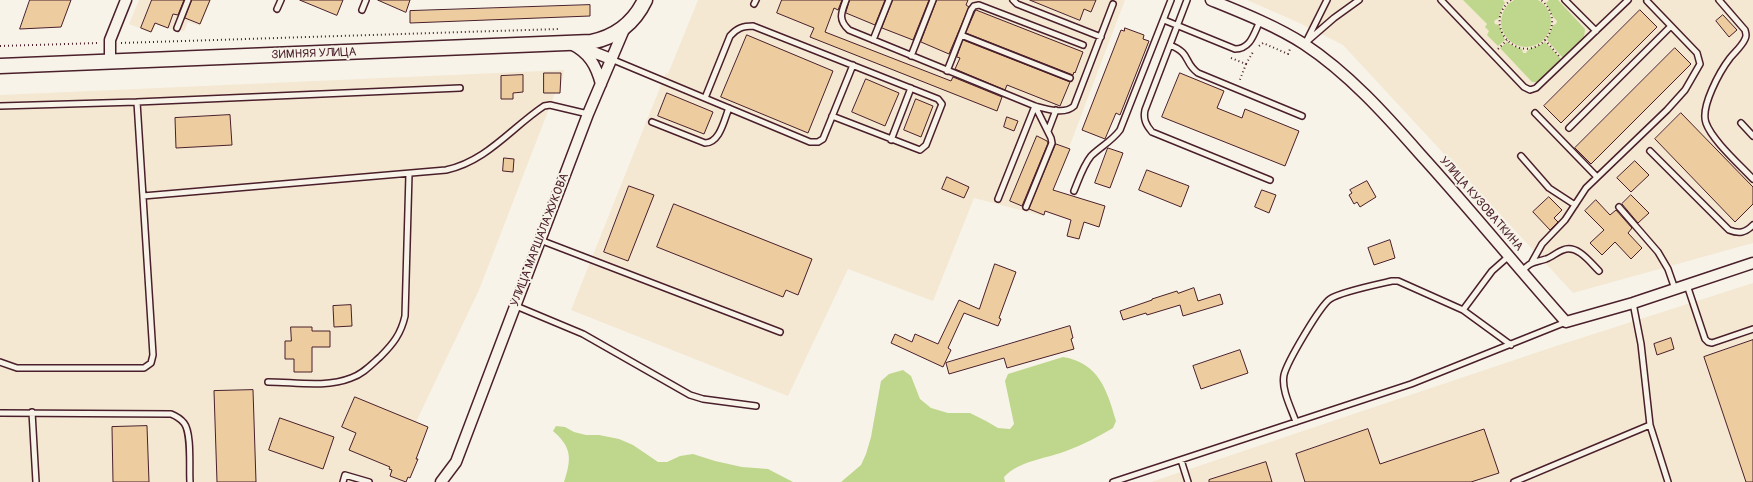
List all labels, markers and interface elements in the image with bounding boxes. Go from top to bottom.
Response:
street label: ЗИМНЯЯ УЛИЦА [271,45,357,63]
street label: УЛИЦА КУЗОВАТКИНА [1436,154,1526,254]
street label: УЛИЦА МАРШАЛА ЖУКОВА [508,171,572,309]

